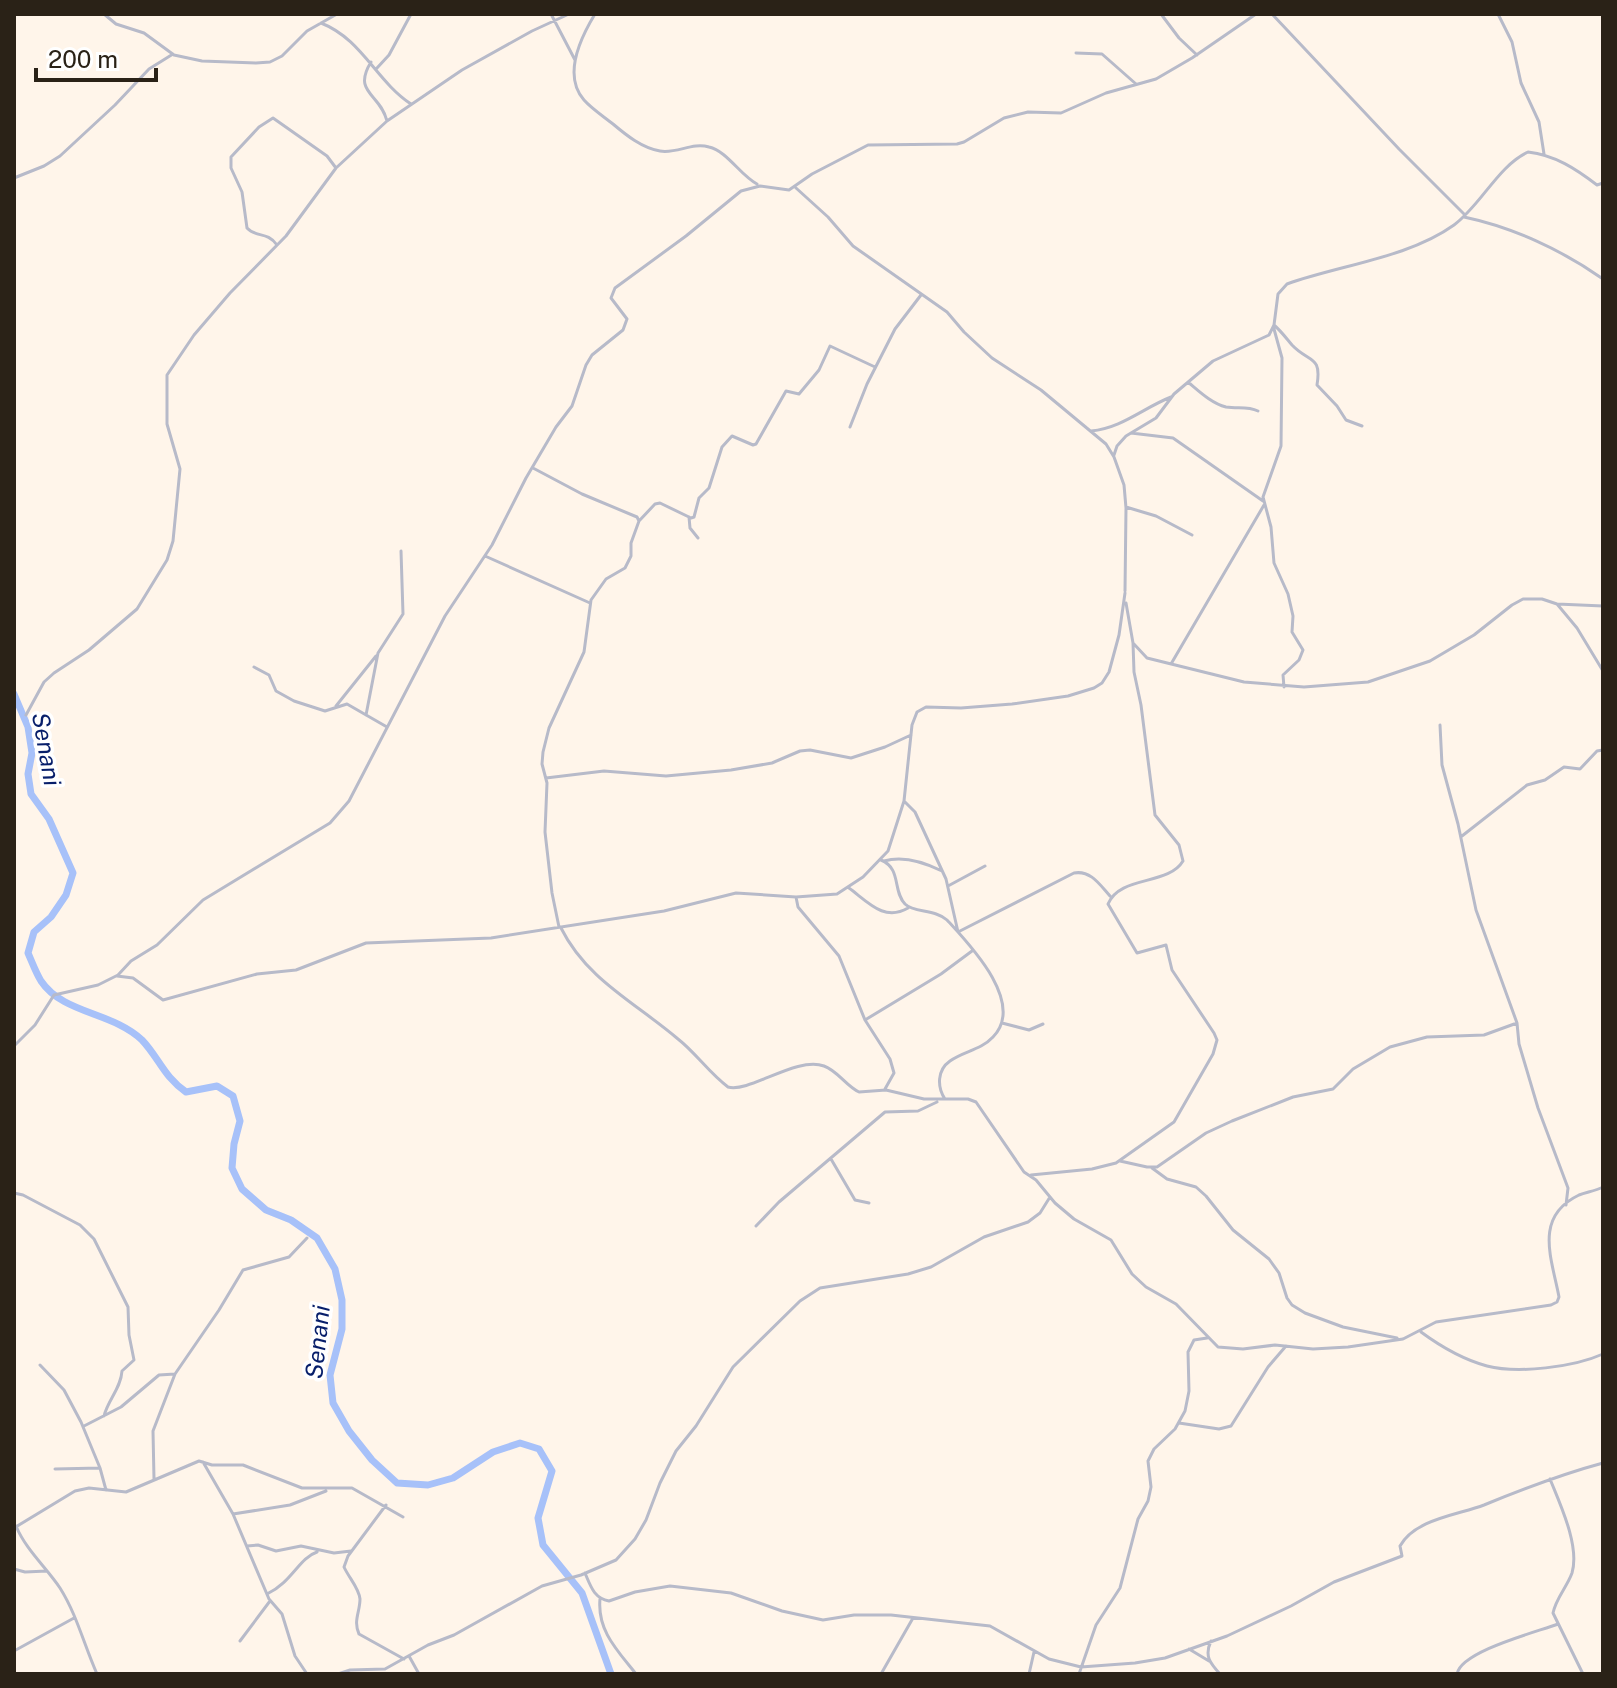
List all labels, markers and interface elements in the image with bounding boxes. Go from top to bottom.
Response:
scale bar [36,32,156,82]
text: 200 m [48,45,118,73]
water label: Senani [27,710,67,788]
water label: Senani [299,1304,335,1380]

